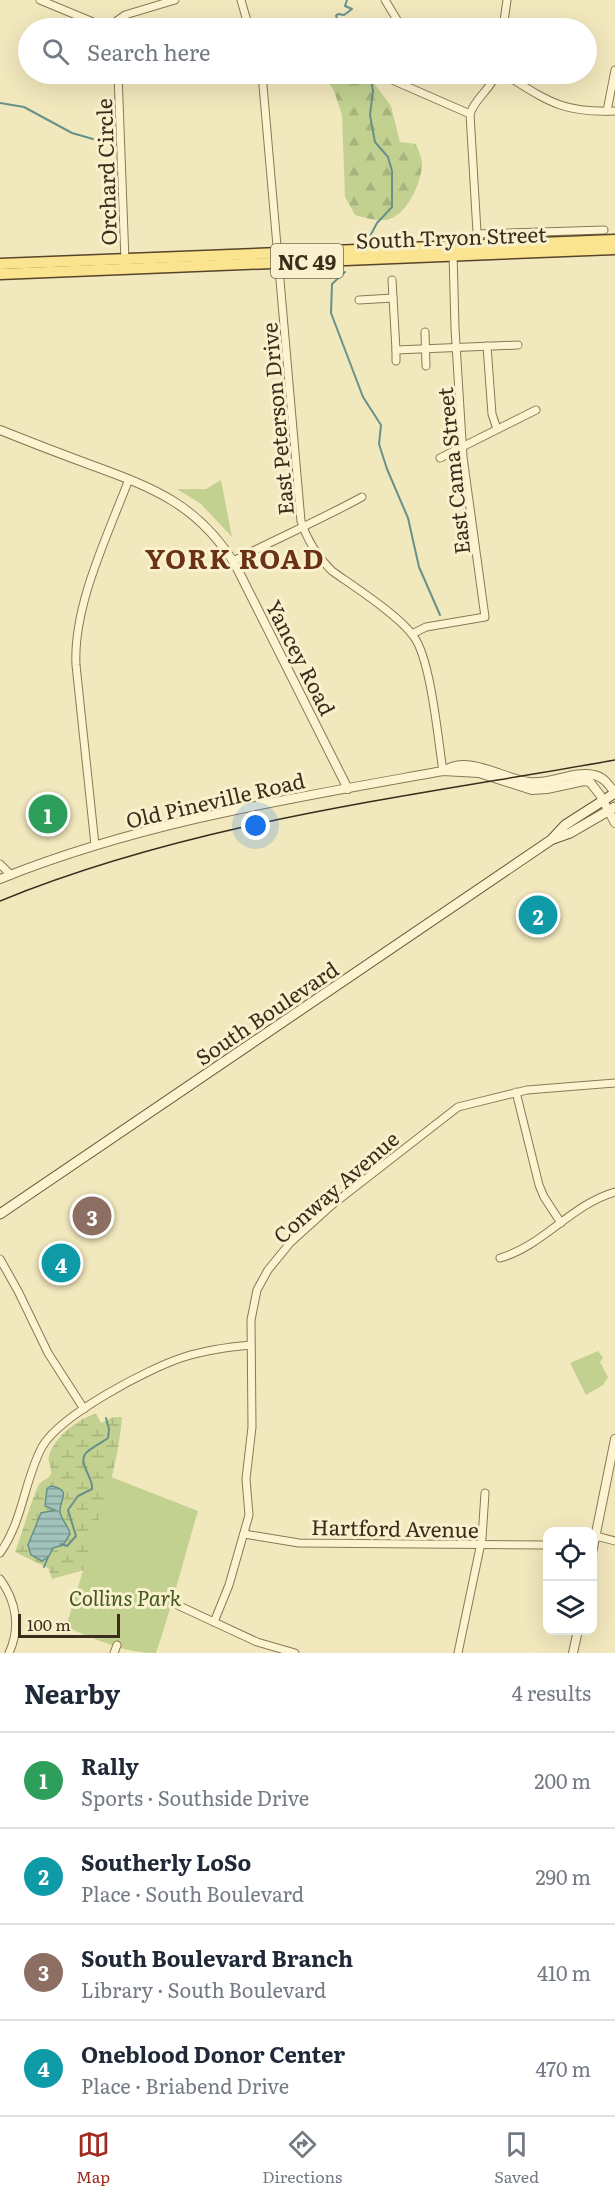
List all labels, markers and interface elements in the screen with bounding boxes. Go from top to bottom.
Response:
search box [18,18,597,84]
icon: search [39,35,72,68]
text: Search here [87,35,210,68]
street label: Orchard Circle [87,98,123,246]
street label: South Tryon Street [355,217,547,255]
road number: NC 49 [271,244,343,278]
street label: East Peterson Drive [252,321,300,517]
street label: East Cama Street [428,385,476,556]
district label: YORK ROAD [145,537,325,577]
street label: Yancey Road [260,594,344,720]
street label: Old Pineville Road [122,763,308,835]
pin: 1 [28,792,68,836]
your location [241,811,270,840]
pin: 2 [518,892,558,938]
street label: South Boulevard [188,952,344,1071]
street label: Conway Avenue [265,1122,405,1250]
pin: 3 [72,1194,112,1238]
pin: 4 [42,1240,80,1286]
street label: Hartford Avenue [311,1510,479,1544]
map controls [543,1527,597,1635]
button: locate [543,1527,597,1581]
park label: Collins Park [69,1581,182,1612]
button: layers [543,1581,597,1635]
scale bar [18,1611,120,1638]
text: 100 m [27,1612,71,1636]
text: Nearby [24,1673,120,1712]
text: 4 results [512,1677,591,1707]
text: Rally [81,1749,139,1782]
text: 1 [39,1765,48,1795]
text: 200 m [534,1765,591,1795]
text: Sports · Southside Drive [81,1782,309,1812]
text: Southerly LoSo [81,1845,251,1878]
text: 2 [38,1861,49,1891]
text: 290 m [535,1861,591,1891]
text: Place · South Boulevard [81,1878,304,1908]
text: South Boulevard Branch [81,1941,353,1974]
text: 3 [38,1957,49,1987]
text: 410 m [537,1957,591,1987]
text: Library · South Boulevard [81,1974,326,2004]
text: Oneblood Donor Center [81,2037,345,2070]
text: 4 [37,2053,50,2083]
text: 470 m [536,2053,591,2083]
text: Place · Briabend Drive [81,2070,289,2100]
tab: Map [76,2128,110,2188]
tab: Directions [262,2128,342,2188]
tab: Saved [494,2128,539,2188]

